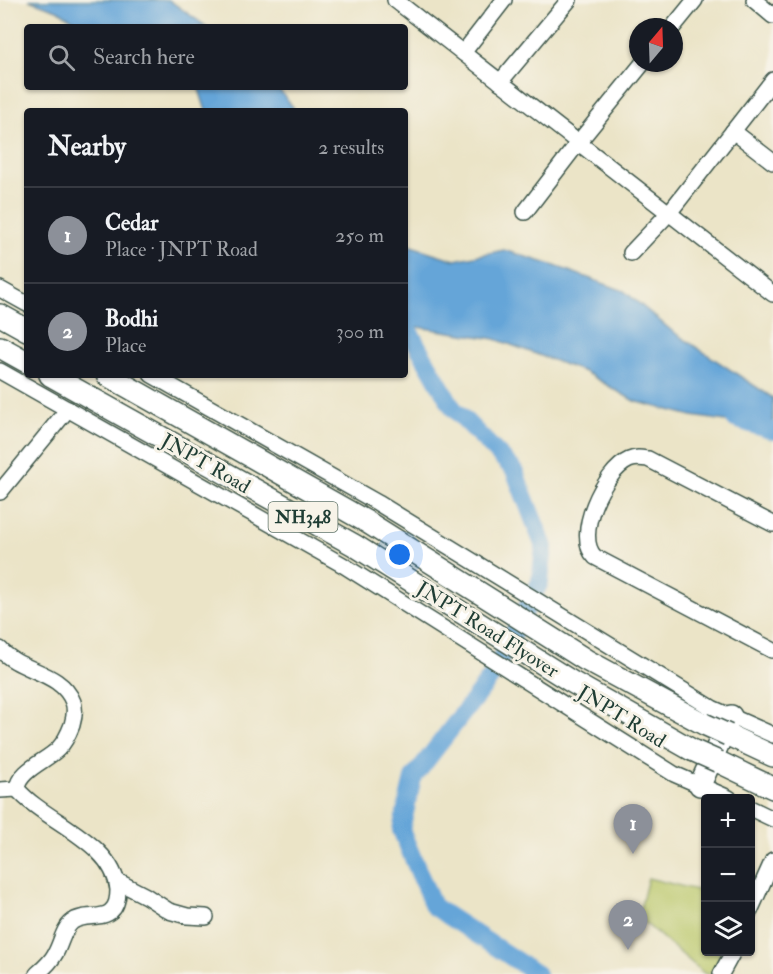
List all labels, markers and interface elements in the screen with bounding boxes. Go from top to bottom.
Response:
north arrow [629,18,683,72]
search box [24,24,408,90]
icon: search [45,41,78,74]
text: Search here [93,43,195,71]
text: Nearby [48,131,126,163]
text: 2 results [318,135,384,160]
text: Cedar [105,209,158,237]
text: 1 [64,223,71,248]
text: 250 m [335,223,384,248]
text: Place · JNPT Road [105,237,258,262]
text: Bodhi [105,305,158,333]
text: 2 [62,319,73,344]
text: 300 m [336,319,384,344]
text: Place [105,333,146,358]
street label: JNPT Road [156,427,255,499]
road number: NH348 [268,502,338,532]
your location [385,540,414,569]
street label: JNPT Road Flyover [411,575,564,684]
street label: JNPT Road [572,679,670,753]
map controls [701,794,755,956]
button: + [701,794,755,848]
pin: 1 [614,804,652,854]
button: − [701,848,755,902]
pin: 2 [608,900,648,950]
button: layers [701,902,755,956]

